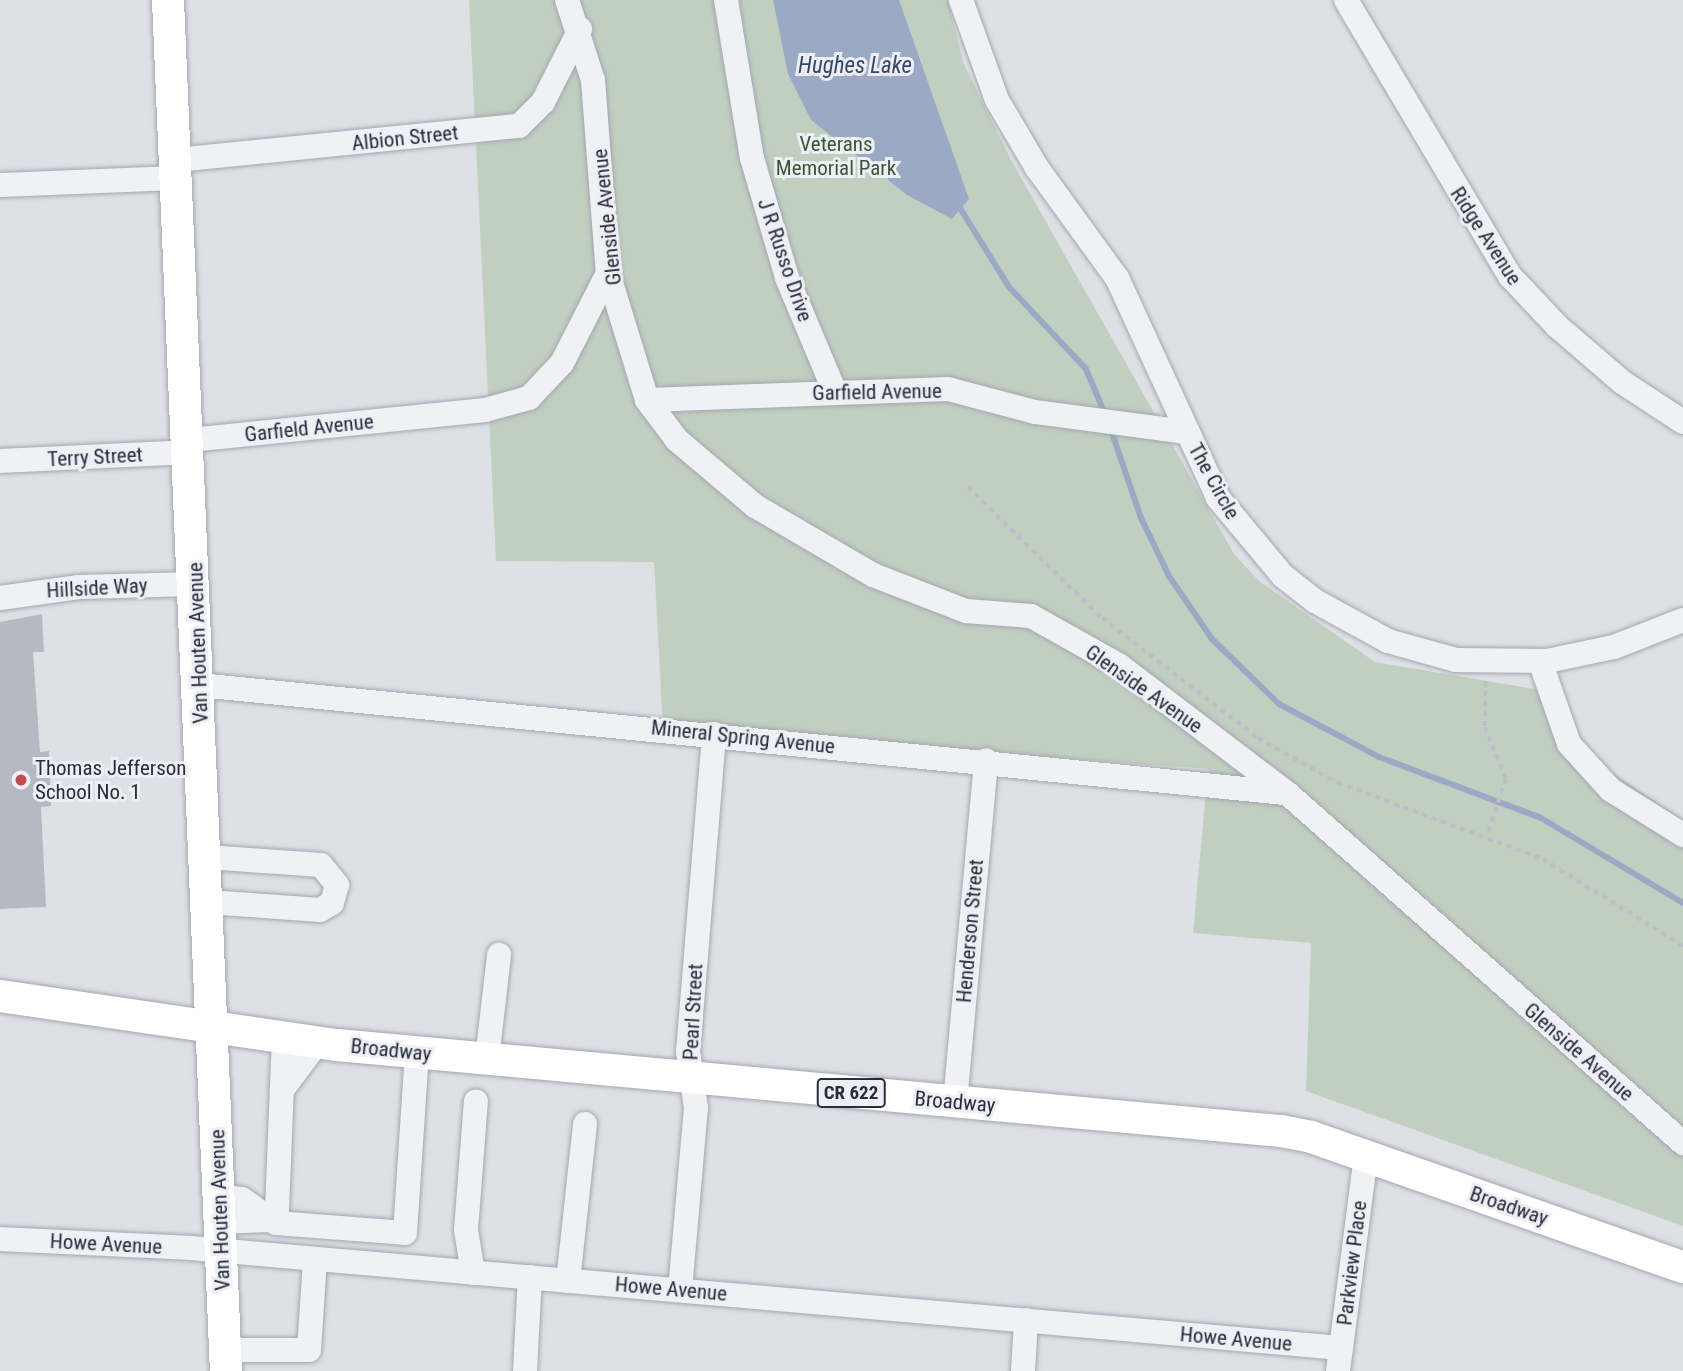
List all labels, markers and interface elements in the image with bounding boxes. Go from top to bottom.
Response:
water label: Hughes Lake [798,52,912,80]
street label: Albion Street [351,120,459,156]
park label: Veterans Memorial Park [776,131,896,181]
street label: Glenside Avenue [587,147,627,287]
street label: Ridge Avenue [1445,182,1527,290]
street label: J R Russo Drive [752,195,818,325]
street label: Garfield Avenue [812,378,942,406]
street label: Garfield Avenue [243,409,375,447]
street label: The Circle [1183,439,1245,523]
street label: Terry Street [47,442,143,472]
street label: Van Houten Avenue [183,562,213,724]
street label: Hillside Way [46,573,148,603]
street label: Glenside Avenue [1081,639,1207,739]
street label: Mineral Spring Avenue [650,715,836,759]
place label: Thomas Jefferson School No. 1 [35,755,186,805]
marker: Thomas Jefferson School No. 1 [13,772,29,788]
street label: Henderson Street [951,858,989,1004]
street label: Pearl Street [678,963,708,1061]
street label: Glenside Avenue [1519,997,1639,1107]
street label: Broadway [349,1033,433,1067]
road number: CR 622 [816,1078,886,1108]
street label: Broadway [914,1086,996,1118]
street label: Van Houten Avenue [205,1129,235,1291]
street label: Broadway [1467,1181,1551,1231]
street label: Parkview Place [1332,1199,1372,1327]
street label: Howe Avenue [49,1228,163,1260]
street label: Howe Avenue [614,1272,728,1306]
street label: Howe Avenue [1179,1322,1293,1356]

